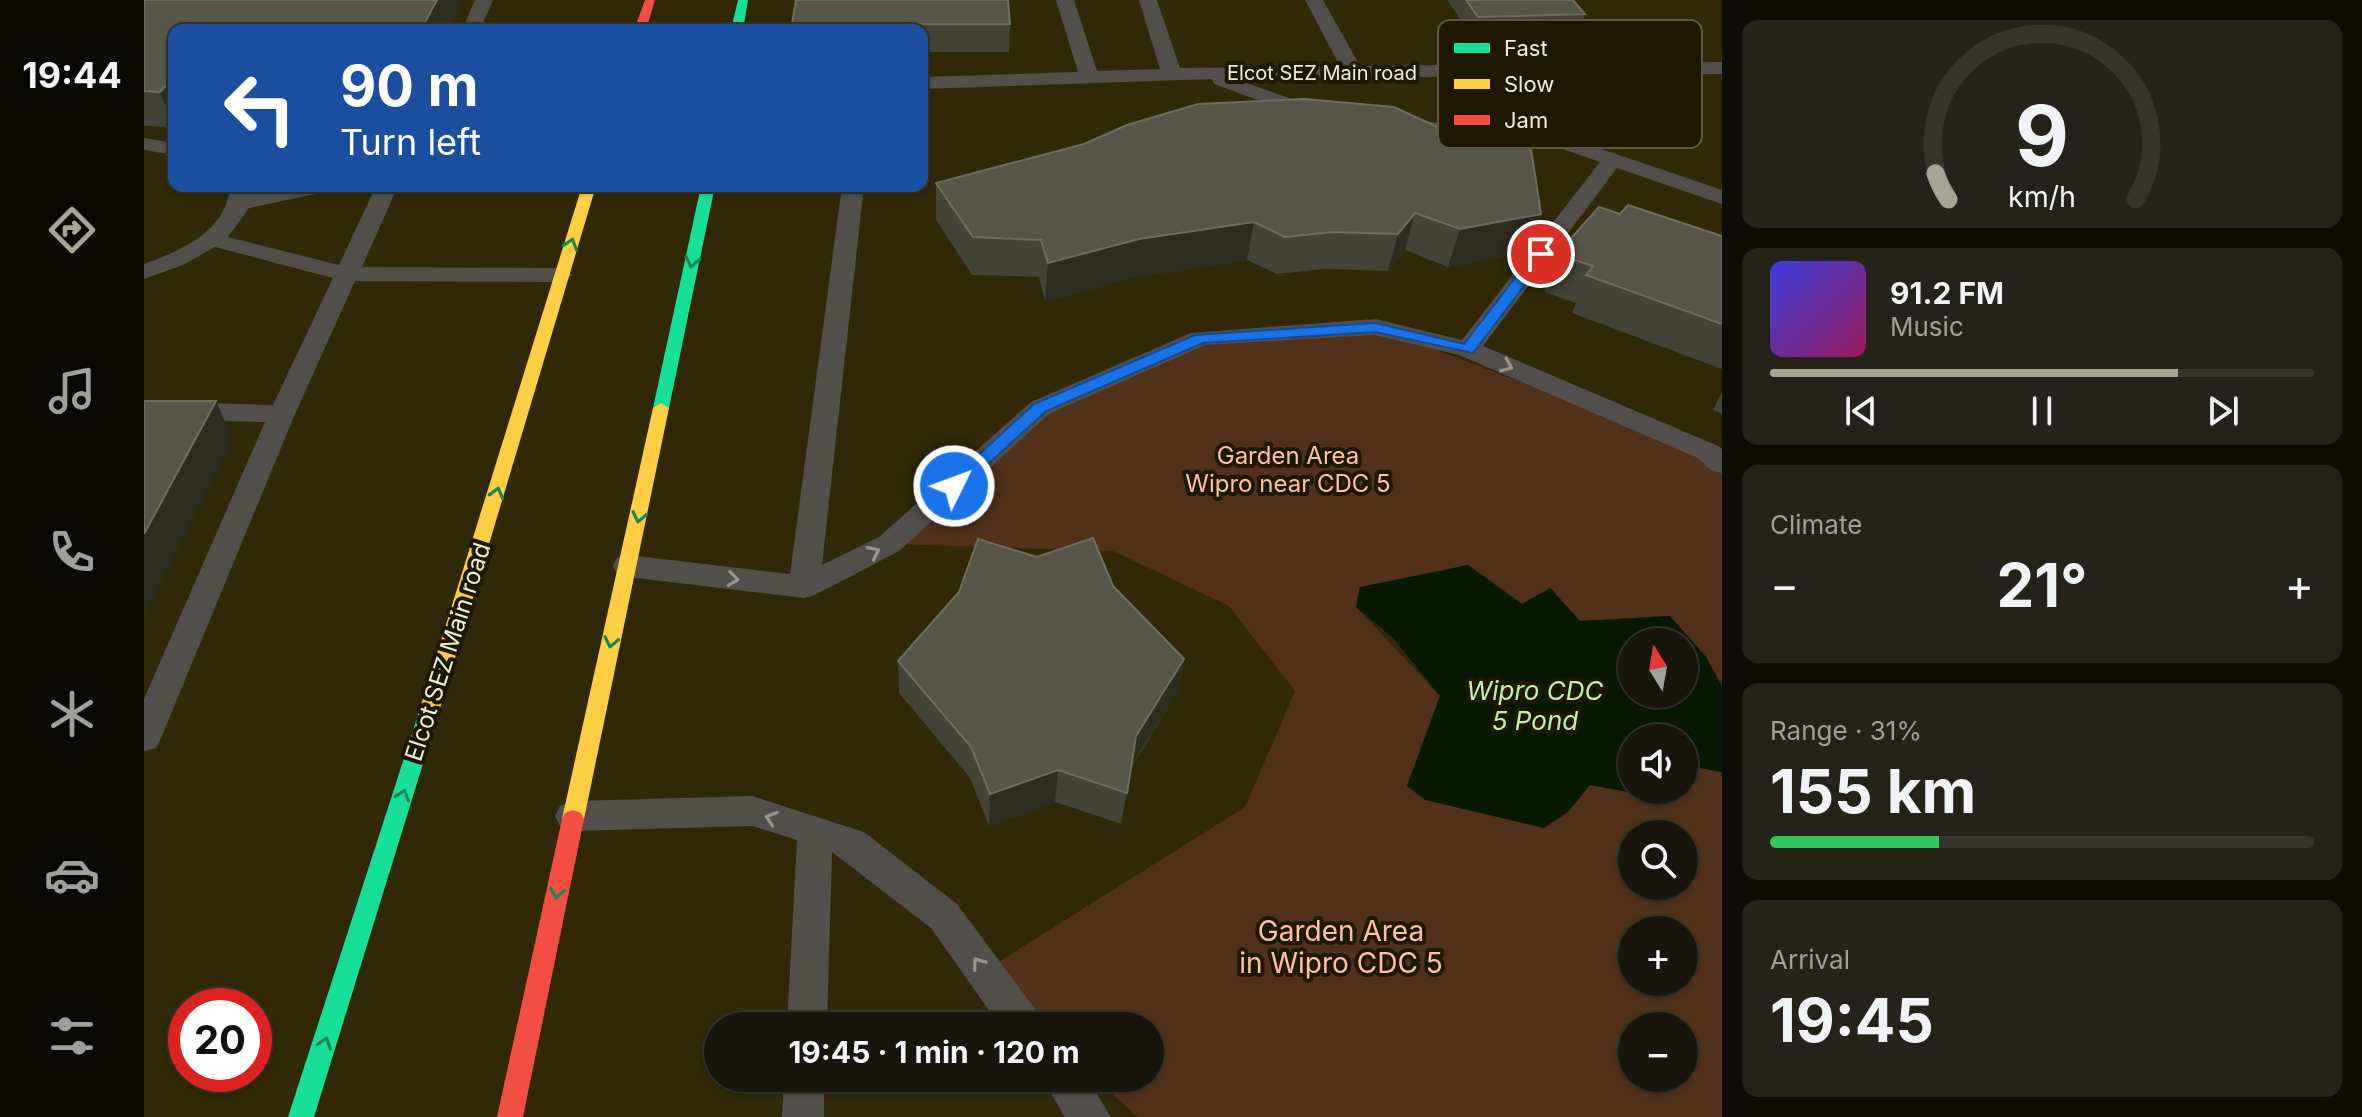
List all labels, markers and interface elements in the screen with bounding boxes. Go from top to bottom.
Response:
legend [1438,20,1702,148]
text: Fast [1504,35,1548,61]
text: 90 m [340,52,479,120]
text: 19:44 [22,53,122,97]
icon: left [208,56,312,160]
street label: Elcot SEZ Main road [1227,61,1417,85]
text: Slow [1504,71,1554,97]
text: 9 [2015,85,2069,186]
text: Jam [1504,107,1548,133]
text: Turn left [340,120,481,164]
text: km/h [2008,179,2076,214]
icon: directions [44,202,100,258]
pin [1507,220,1575,288]
icon: arrive [1519,232,1563,276]
one-way arrow [562,237,578,251]
one-way arrow [684,255,701,269]
text: 91.2 FM [1890,275,2004,311]
text: Music [1890,311,1964,342]
one-way arrow [1498,357,1513,373]
icon: music [44,363,100,419]
icon: previous [1839,389,1883,433]
icon: pause [2020,389,2064,433]
icon: next [2201,389,2245,433]
park label: Garden Area Wipro near CDC 5 [1185,441,1391,498]
position arrow [912,444,996,528]
one-way arrow [488,487,505,501]
text: Climate [1770,509,1862,540]
one-way arrow [631,510,648,523]
icon: phone [44,524,100,580]
street label: Elcot SEZ Main road [399,539,497,765]
one-way arrow [865,546,880,562]
text: 21° [1996,549,2088,621]
text: − [1770,558,1799,612]
text: + [2285,558,2314,612]
one-way arrow [727,570,740,587]
north arrow [1618,628,1698,708]
map controls [1618,628,1698,1092]
one-way arrow [603,635,620,648]
water label: Wipro CDC 5 Pond [1467,675,1603,736]
icon: climate [44,686,100,742]
text: Range · 31% [1770,715,1922,746]
button: sound [1618,724,1698,804]
text: 155 km [1770,755,1976,827]
one-way arrow [394,788,410,802]
one-way arrow [765,811,779,827]
button: search [1618,820,1698,900]
icon: car [44,847,100,903]
one-way arrow [549,885,566,899]
park label: Garden Area in Wipro CDC 5 [1239,914,1443,980]
button: + [1618,916,1698,996]
text: Arrival [1770,944,1850,975]
one-way arrow [973,957,988,972]
text: 19:45 [1770,984,1934,1056]
speed limit sign: 20 [168,988,272,1092]
icon: filters [44,1008,100,1064]
button: − [1618,1012,1698,1092]
text: 19:45 · 1 min · 120 m [788,1034,1080,1070]
one-way arrow [315,1036,331,1050]

